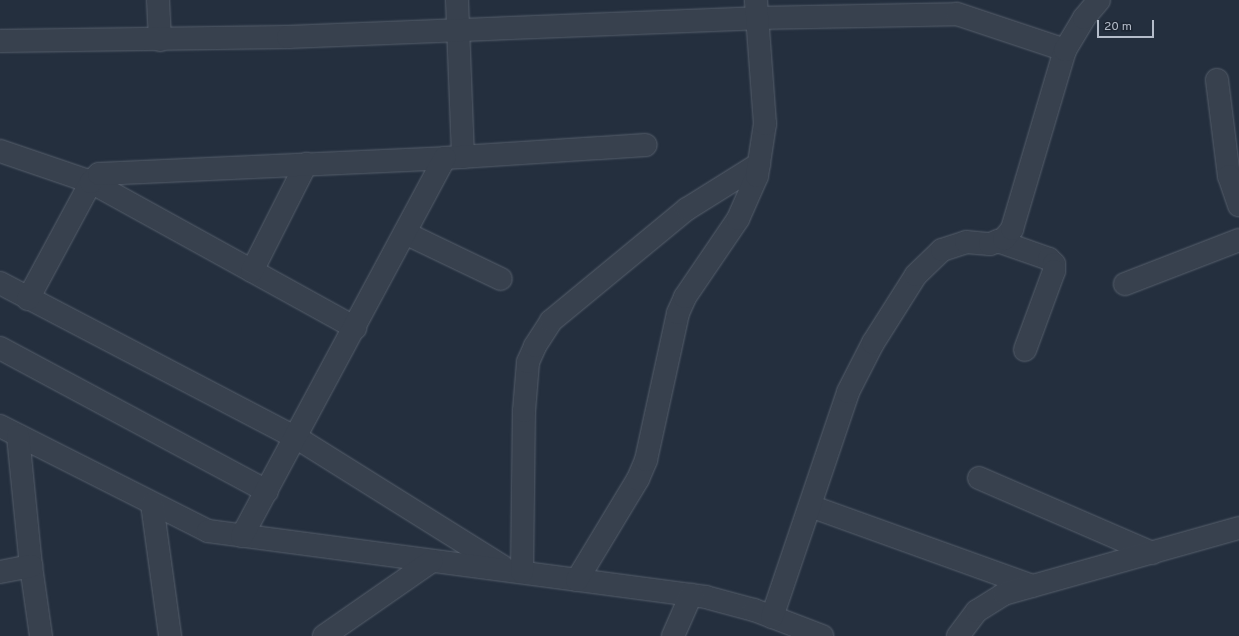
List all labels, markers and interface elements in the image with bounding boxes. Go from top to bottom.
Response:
scale bar [1099,12,1156,38]
text: 20 m [1104,19,1132,35]

